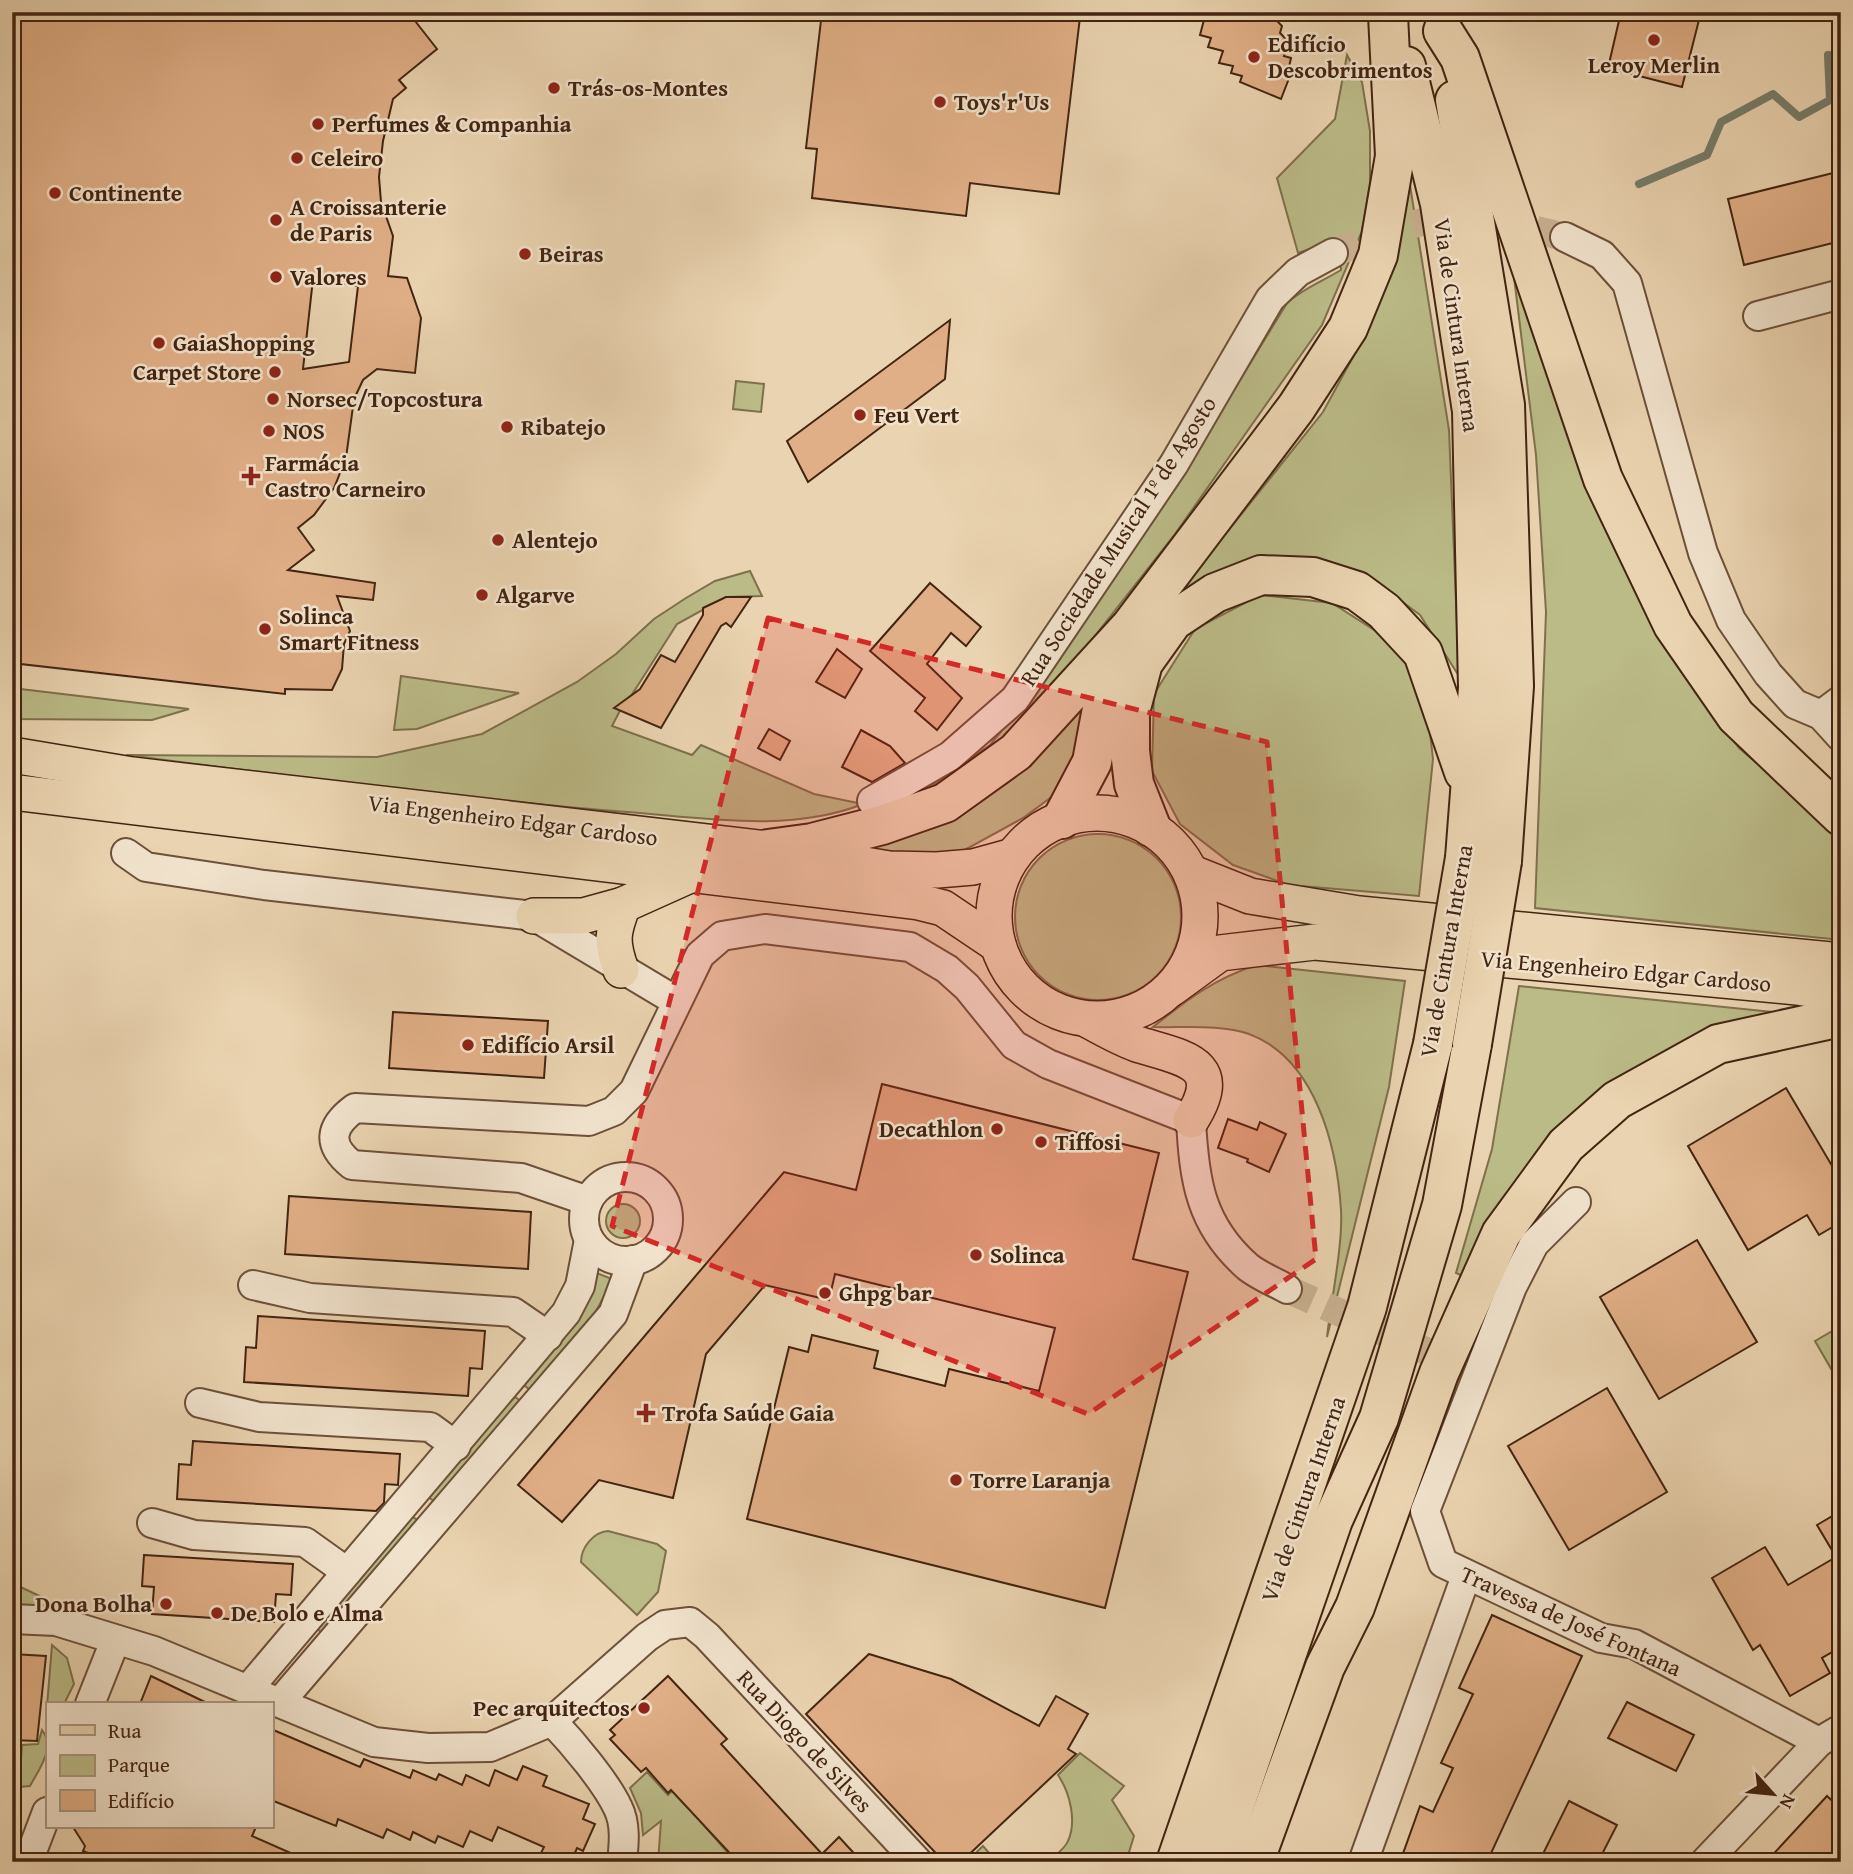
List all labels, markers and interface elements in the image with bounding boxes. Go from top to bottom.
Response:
place label: Edifício Descobrimentos [1268,27,1433,86]
marker: Leroy Merlin [1646,32,1662,48]
place label: Leroy Merlin [1588,48,1720,81]
marker: Edifício Descobrimentos [1246,49,1262,65]
place label: Trás-os-Montes [568,71,728,104]
marker: Trás-os-Montes [546,80,562,96]
place label: Toys'r'Us [954,85,1049,118]
marker: Toys'r'Us [932,94,948,110]
place label: Perfumes & Companhia [332,107,572,140]
marker: Perfumes & Companhia [310,116,326,132]
place label: Celeiro [311,141,383,174]
marker: Celeiro [289,150,305,166]
place label: Continente [69,176,182,209]
marker: Continente [47,185,63,201]
place label: A Croissanterie de Paris [290,190,447,249]
marker: A Croissanterie de Paris [268,212,284,228]
street label: Via de Cintura Interna [1426,216,1489,434]
place label: Beiras [539,237,604,270]
marker: Beiras [517,246,533,262]
place label: Valores [290,260,367,293]
marker: Valores [268,269,284,285]
place label: GaiaShopping [173,326,315,359]
marker: GaiaShopping [151,335,167,351]
place label: Carpet Store [133,355,261,388]
marker: Carpet Store [267,364,283,380]
place label: Norsec/Topcostura [287,382,483,415]
street label: Rua Sociedade Musical 1º de Agosto [1011,389,1224,692]
marker: Norsec/Topcostura [265,391,281,407]
place label: Feu Vert [874,398,959,431]
marker: Feu Vert [852,407,868,423]
place label: Ribatejo [521,410,606,443]
place label: NOS [283,414,325,447]
marker: Ribatejo [499,419,515,435]
marker: NOS [261,423,277,439]
place label: Farmácia Castro Carneiro [265,446,426,505]
marker: Farmácia Castro Carneiro [243,468,259,484]
place label: Alentejo [512,523,598,556]
marker: Alentejo [490,532,506,548]
place label: Algarve [496,578,575,611]
marker: Algarve [474,587,490,603]
place label: Solinca Smart Fitness [279,599,419,658]
marker: Solinca Smart Fitness [257,621,273,637]
street label: Via Engenheiro Edgar Cardoso [366,785,660,854]
street label: Via de Cintura Interna [1411,842,1480,1060]
street label: Via Engenheiro Edgar Cardoso [1479,941,1773,1000]
place label: Edifício Arsil [482,1028,614,1061]
marker: Edifício Arsil [460,1037,476,1053]
place label: Decathlon [879,1112,983,1145]
marker: Decathlon [989,1121,1005,1137]
place label: Tiffosi [1055,1125,1121,1158]
marker: Tiffosi [1033,1134,1049,1150]
place label: Solinca [990,1238,1065,1271]
marker: Solinca [968,1247,984,1263]
place label: Ghpg bar [839,1276,932,1309]
marker: Ghpg bar [817,1285,833,1301]
street label: Via de Cintura Interna [1252,1392,1353,1606]
place label: Trofa Saúde Gaia [662,1396,834,1429]
marker: Trofa Saúde Gaia [636,1403,656,1423]
place label: Torre Laranja [970,1463,1110,1496]
marker: Torre Laranja [948,1472,964,1488]
street label: Travessa de José Fontana [1456,1557,1687,1684]
place label: Dona Bolha [35,1587,152,1620]
marker: Dona Bolha [158,1596,174,1612]
place label: De Bolo e Alma [231,1596,383,1629]
marker: De Bolo e Alma [209,1605,225,1621]
street label: Rua Diogo de Silves [730,1662,881,1820]
place label: Pec arquitectos [473,1691,630,1724]
marker: Pec arquitectos [636,1700,652,1716]
legend [46,1702,273,1828]
text: Rua [108,1715,141,1746]
text: Parque [108,1749,170,1780]
north arrow [1738,1758,1808,1828]
text: Edifício [108,1785,174,1816]
text: N [1773,1790,1804,1814]

